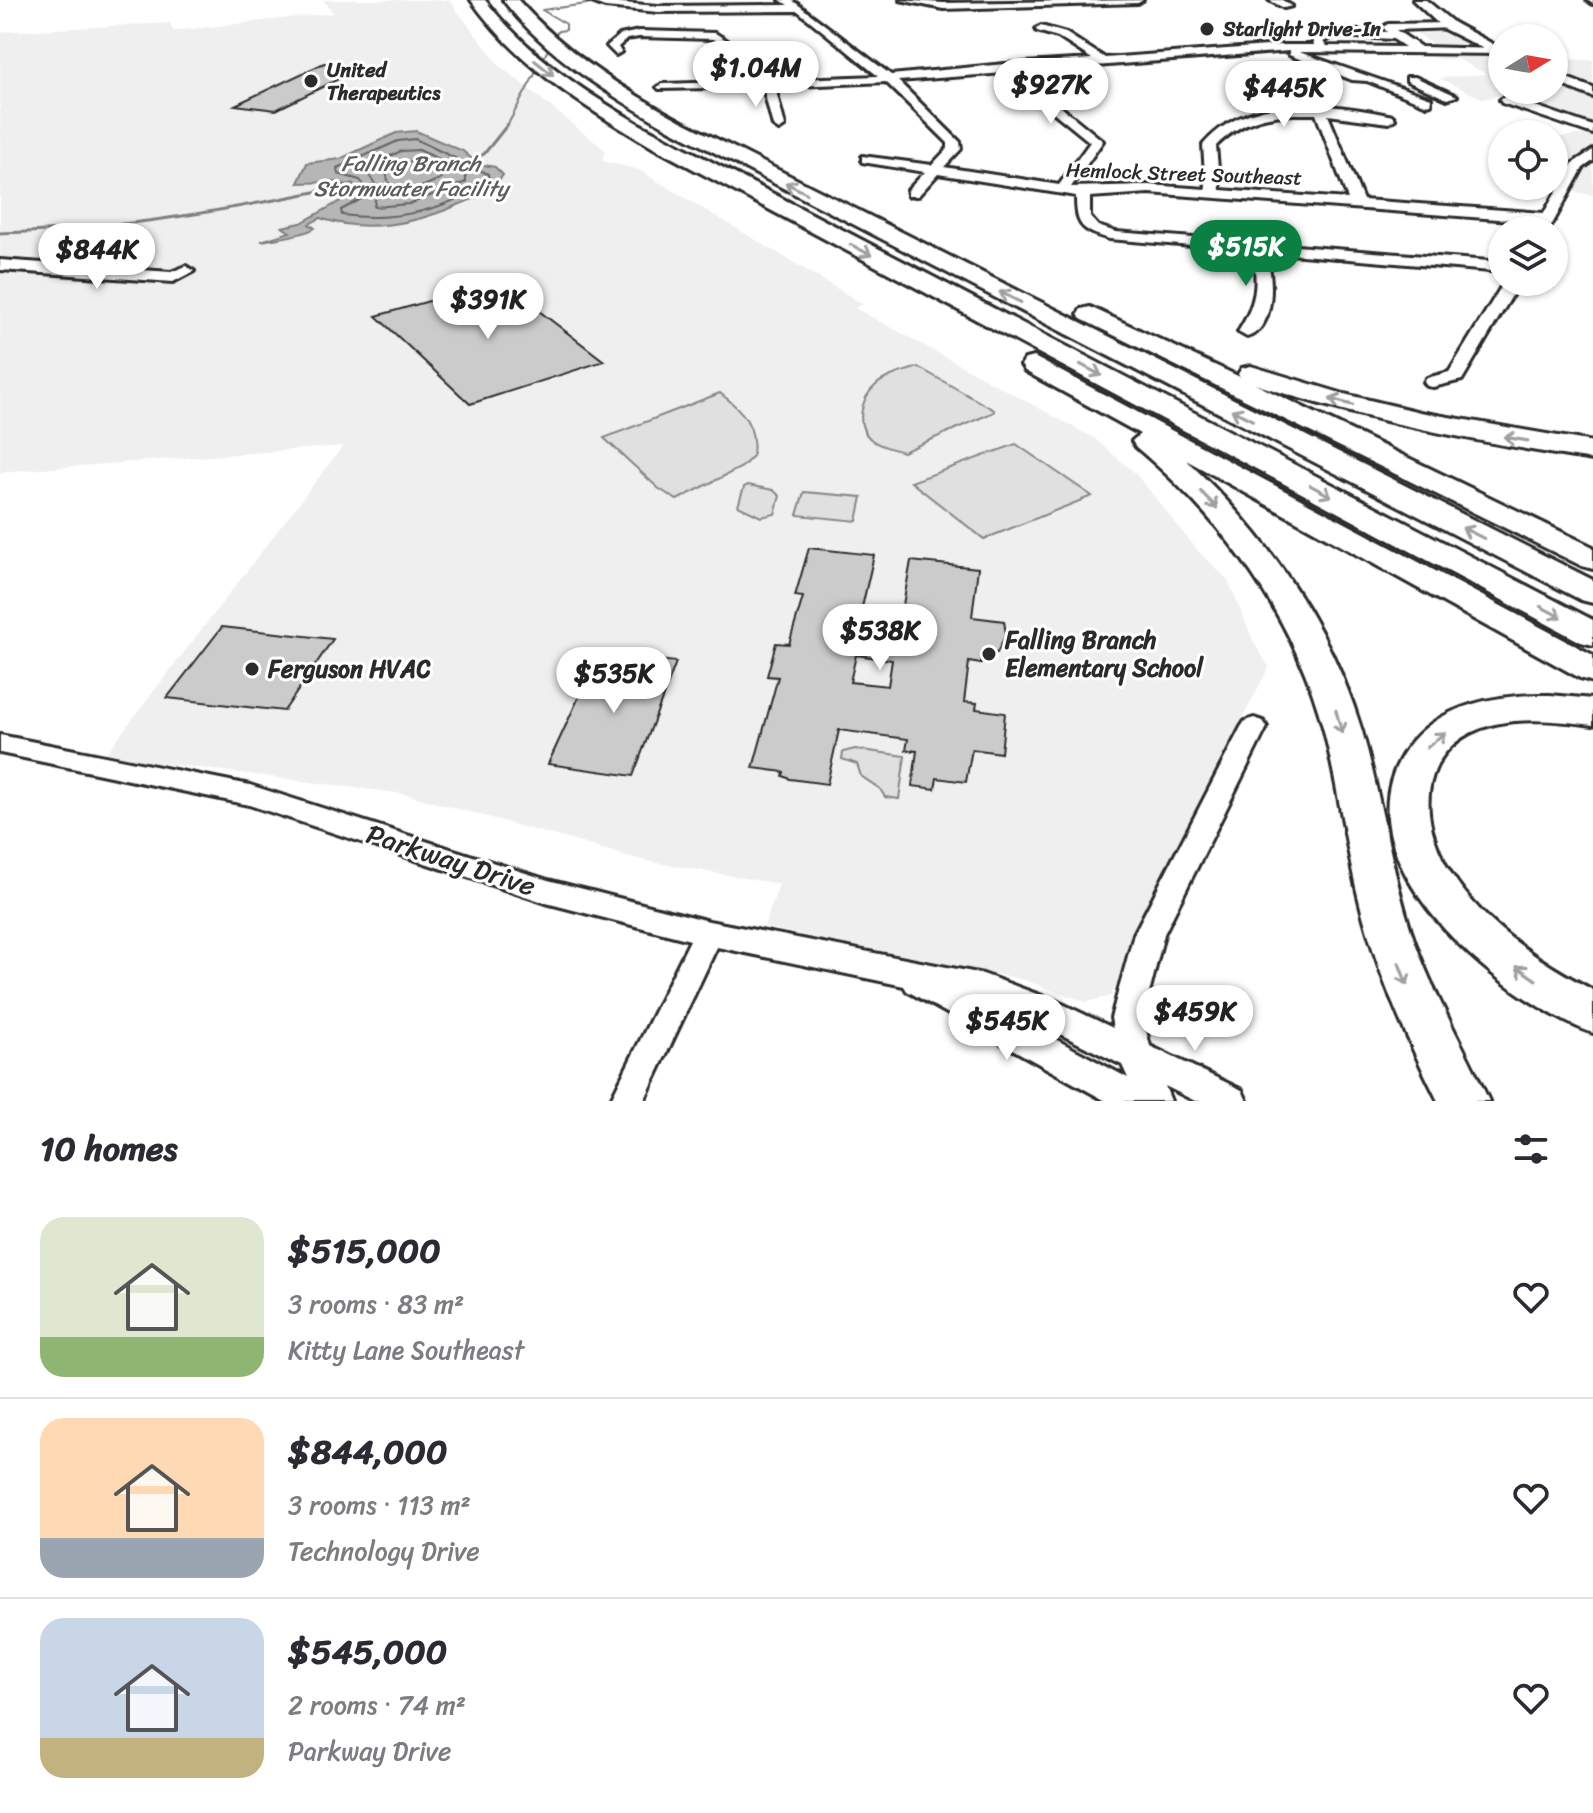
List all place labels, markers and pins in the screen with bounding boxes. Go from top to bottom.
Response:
place label: Starlight Drive-In [1222,12,1381,47]
marker: Starlight Drive-In [1198,20,1216,38]
pin: $1.04M [691,41,821,109]
place label: United Therapeutics [327,53,441,111]
pin: $927K [995,58,1107,126]
pin: $445K [1228,61,1340,129]
marker: United Therapeutics [302,72,320,90]
pin: $515K [1190,220,1302,288]
pin: $844K [41,223,153,291]
pin: $391K [432,273,544,341]
pin: $538K [824,604,936,672]
place label: Falling Branch Elementary School [1004,619,1204,689]
marker: Falling Branch Elementary School [980,645,998,663]
pin: $535K [558,647,670,715]
place label: Ferguson HVAC [267,648,431,690]
marker: Ferguson HVAC [243,660,261,678]
pin: $459K [1139,985,1251,1053]
pin: $545K [951,994,1063,1062]

